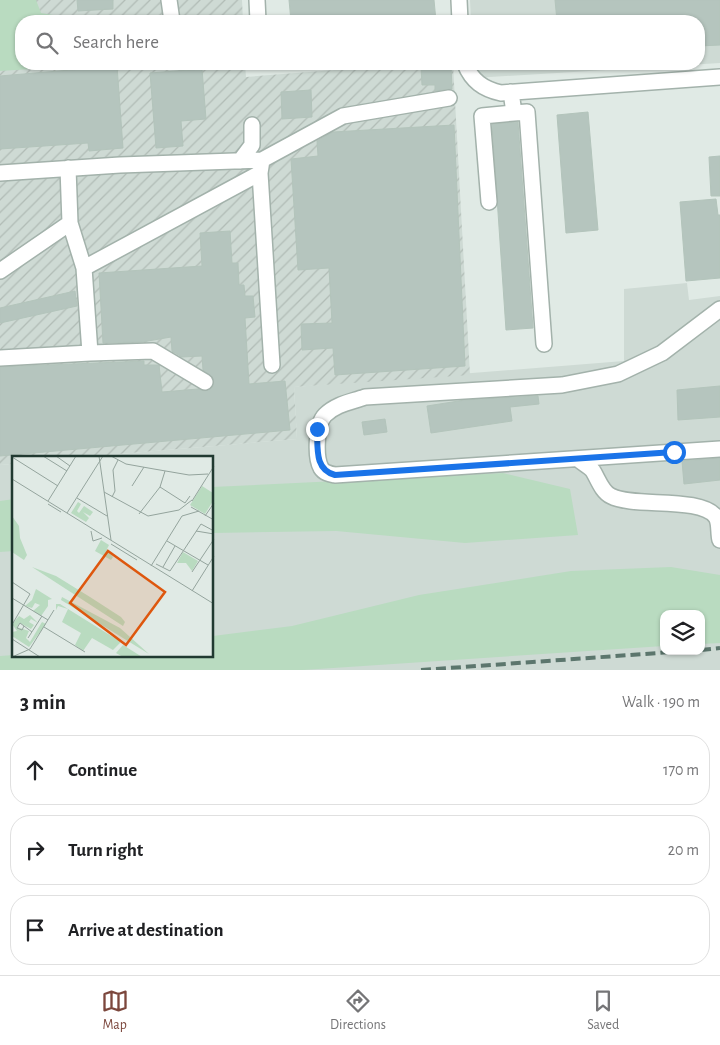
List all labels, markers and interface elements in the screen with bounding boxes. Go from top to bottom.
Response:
search box [15,15,705,70]
icon: search [33,29,61,57]
text: Search here [73,33,159,52]
route end [306,418,329,441]
route start [663,441,686,464]
inset map [12,456,214,658]
map controls [660,610,705,655]
button: layers [660,610,705,655]
text: 3 min [20,692,66,713]
text: Walk · 190 m [622,694,700,710]
icon: ahead [21,756,49,784]
text: Continue [68,761,137,780]
text: 170 m [663,762,699,778]
icon: right [21,836,49,864]
text: Turn right [68,841,143,860]
text: 20 m [668,842,699,858]
icon: arrive [21,916,49,944]
text: Arrive at destination [68,921,224,940]
tab: Map [101,987,129,1034]
tab: Directions [330,987,386,1034]
tab: Saved [587,987,619,1034]

